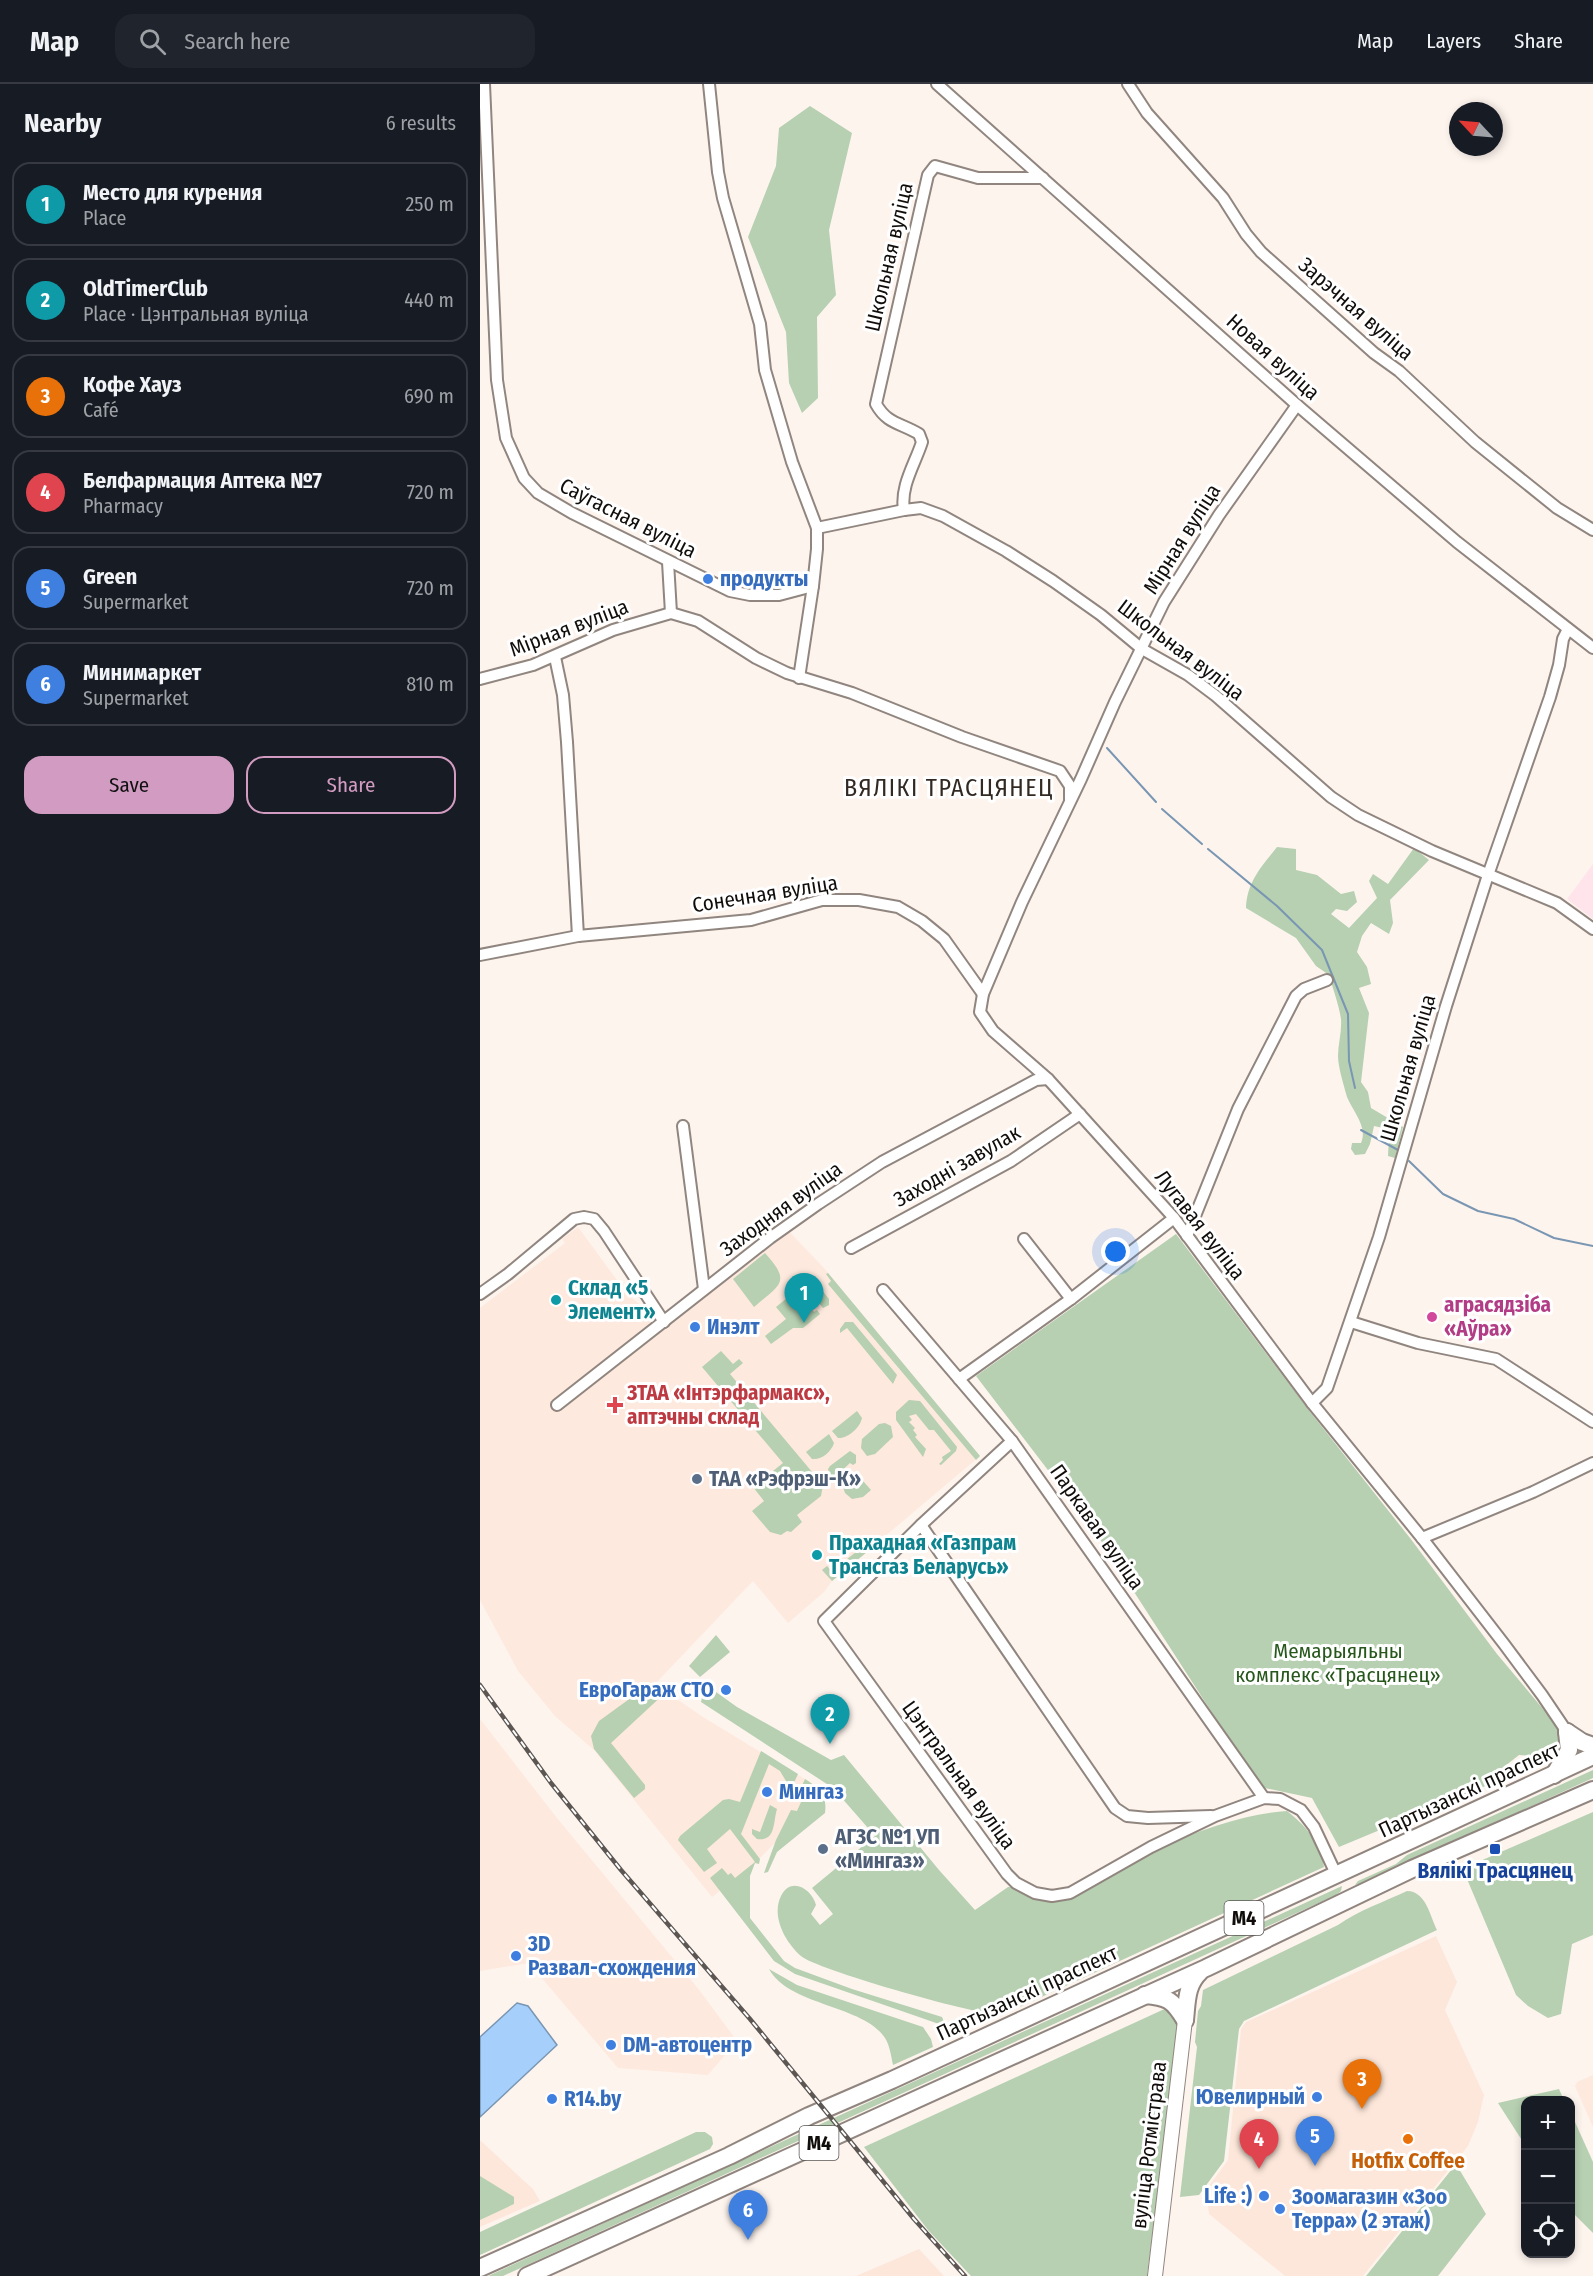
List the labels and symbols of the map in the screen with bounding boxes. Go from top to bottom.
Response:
north arrow [1449,102,1503,156]
street label: Школьная вуліца [859,180,919,334]
street label: Зарэчная вуліца [1293,252,1419,366]
street label: Новая вуліца [1221,308,1325,406]
street label: Саўгасная вуліца [555,472,701,564]
street label: Мірная вуліца [1138,479,1226,599]
place label: продукты [720,566,808,592]
marker: продукты [701,572,715,586]
street label: Мірная вуліца [506,593,632,663]
street label: Школьная вуліца [1112,594,1250,706]
district label: ВЯЛІКІ ТРАСЦЯНЕЦ [844,774,1054,802]
street label: Сонечная вуліца [690,870,840,918]
street label: Школьная вуліца [1375,991,1441,1145]
street label: Заходні завулак [889,1119,1025,1213]
street label: Заходняя вуліца [715,1156,847,1262]
street label: Лугавая вуліца [1149,1165,1251,1285]
your location [1101,1237,1130,1266]
pin: 1 [784,1274,824,1323]
place label: Склад «5 Элемент» [568,1275,656,1325]
place label: аграсядзіба «Аўра» [1444,1292,1551,1342]
marker: Склад «5 Элемент» [549,1293,563,1307]
marker: аграсядзіба «Аўра» [1425,1310,1439,1324]
place label: Инэлт [707,1314,761,1340]
marker: Инэлт [688,1320,702,1334]
place label: ЗТАА «Інтэрфармакс», аптэчны склад [626,1380,830,1430]
marker: ЗТАА «Інтэрфармакс», аптэчны склад [608,1398,622,1412]
street label: Паркавая вуліца [1044,1459,1150,1595]
place label: ТАА «Рэфрэш-К» [709,1466,861,1492]
marker: ТАА «Рэфрэш-К» [690,1472,704,1486]
place label: Прахадная «Газпрам Трансгаз Беларусь» [829,1530,1016,1580]
marker: Прахадная «Газпрам Трансгаз Беларусь» [810,1548,824,1562]
park label: Мемарыяльны комплекс «Трасцянец» [1235,1638,1441,1688]
place label: ЕвроГараж СТО [579,1677,714,1703]
marker: ЕвроГараж СТО [719,1683,733,1697]
pin: 2 [810,1694,850,1744]
street label: Цэнтральная вуліца [896,1696,1022,1854]
street label: Партызанскі праспект [1374,1736,1564,1843]
place label: Мингаз [779,1779,844,1805]
marker: Мингаз [760,1785,774,1799]
place label: АГЗС №1 УП «Мингаз» [834,1824,940,1874]
marker: АГЗС №1 УП «Мингаз» [816,1842,830,1856]
marker: Вялікі Трасцянец [1488,1842,1502,1856]
place label: Вялікі Трасцянец [1417,1858,1573,1884]
road number: М4 [1224,1901,1263,1935]
place label: 3D Развал-схождения [527,1931,696,1981]
street label: Партызанскі праспект [932,1939,1122,2046]
marker: 3D Развал-схождения [509,1949,523,1963]
place label: DM-автоцентр [623,2032,752,2058]
marker: DM-автоцентр [604,2038,618,2052]
street label: вуліца Ротмістрава [1126,2060,1172,2230]
pin: 3 [1342,2060,1382,2109]
place label: Ювелирный [1196,2084,1305,2110]
place label: R14.by [564,2086,622,2112]
marker: Ювелирный [1310,2090,1324,2104]
marker: R14.by [545,2092,559,2106]
pin: 5 [1296,2116,1334,2166]
pin: 4 [1240,2120,1278,2169]
road number: М4 [800,2126,838,2160]
marker: Hotfix Coffee [1401,2132,1415,2146]
place label: Hotfix Coffee [1351,2148,1465,2174]
place label: Life :) [1204,2183,1252,2209]
place label: Зоомагазин «Зоо Терра» (2 этаж) [1291,2184,1447,2234]
marker: Life :) [1257,2189,1271,2203]
pin: 6 [728,2190,768,2240]
marker: Зоомагазин «Зоо Терра» (2 этаж) [1273,2202,1287,2216]

